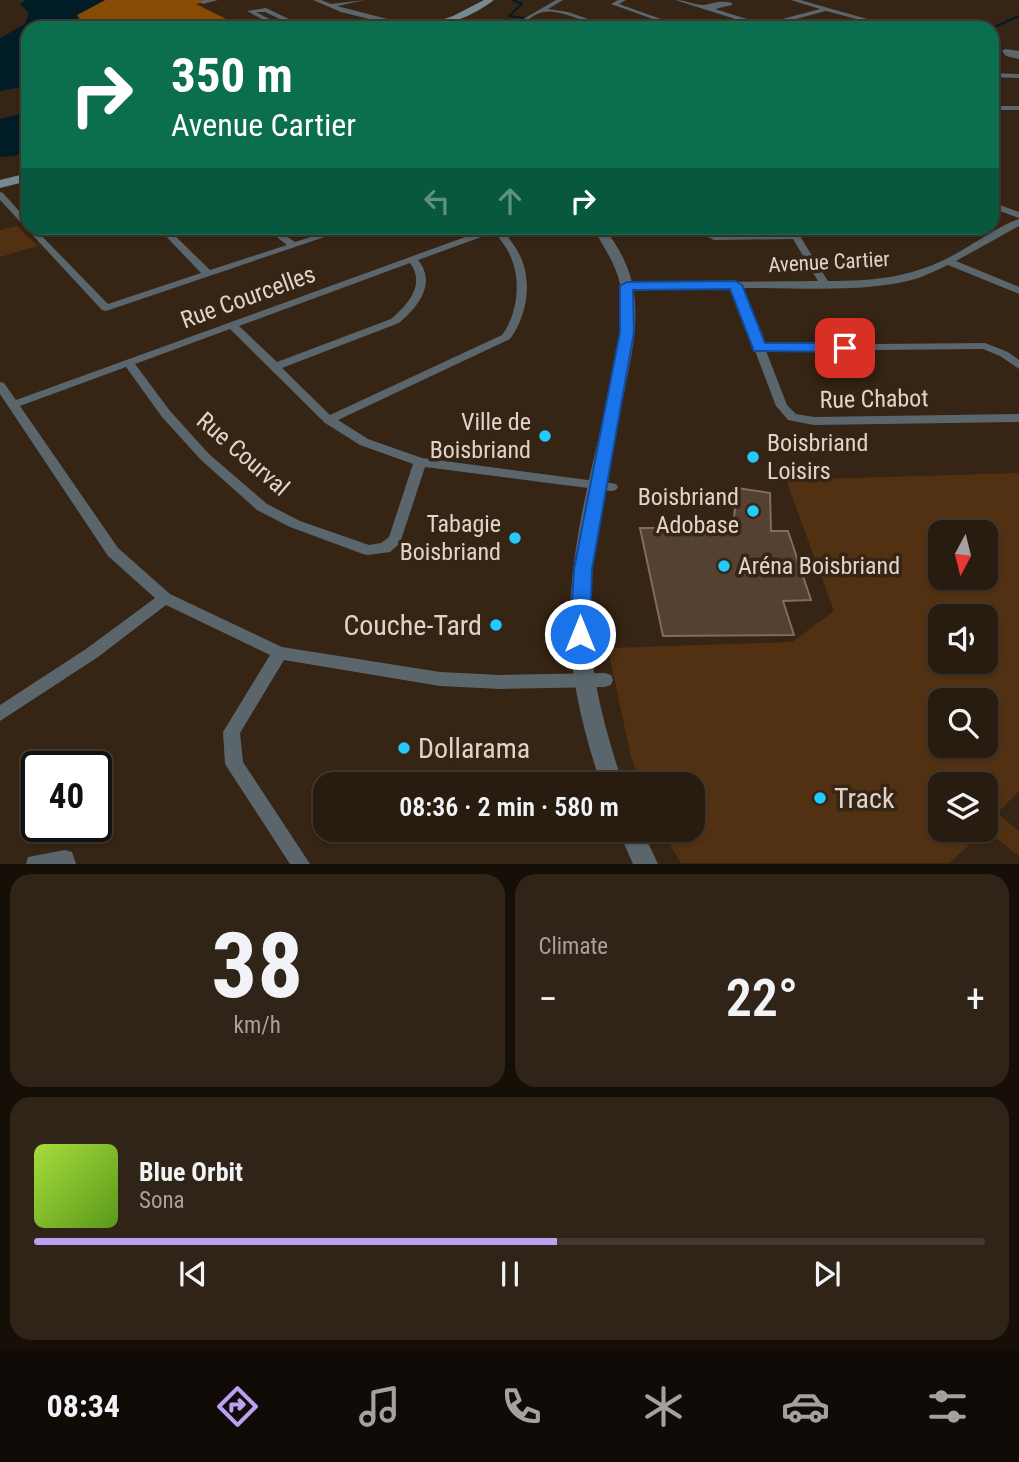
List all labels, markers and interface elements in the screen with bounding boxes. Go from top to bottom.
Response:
text: 350 m [171,47,293,104]
icon: right [56,49,147,140]
text: Avenue Cartier [171,106,356,144]
icon: left [418,182,456,220]
icon: ahead [491,182,529,220]
icon: right [564,182,602,220]
street label: Avenue Cartier [768,247,890,277]
street label: Rue Courcelles [177,260,319,334]
pin [815,318,875,378]
icon: arrive [826,329,864,367]
street label: Rue Chabot [819,384,929,414]
street label: Rue Courval [191,406,295,502]
place label: Ville de Boisbriand [430,408,531,464]
marker: Ville de Boisbriand [537,428,553,444]
place label: Boisbriand Loisirs [767,429,868,485]
marker: Boisbriand Loisirs [745,449,761,465]
place label: Boisbriand Adobase [638,483,739,539]
marker: Boisbriand Adobase [745,503,761,519]
place label: Tabagie Boisbriand [400,510,501,566]
north arrow [928,520,998,590]
map controls [928,520,998,842]
marker: Tabagie Boisbriand [507,530,523,546]
place label: Aréna Boisbriand [738,552,900,580]
marker: Aréna Boisbriand [716,558,732,574]
position arrow [543,597,617,671]
button: sound [928,604,998,674]
place label: Couche-Tard [343,609,482,642]
marker: Couche-Tard [488,617,504,633]
button: search [928,688,998,758]
place label: Dollarama [418,732,530,765]
marker: Dollarama [396,740,412,756]
speed limit sign: 40 [21,751,112,842]
button: layers [928,772,998,842]
place label: Track [834,782,895,815]
marker: Track [812,790,828,806]
text: 08:36 · 2 min · 580 m [399,792,619,822]
text: 38 [211,913,303,1019]
text: Climate [539,933,608,960]
text: 22° [726,968,798,1029]
text: − [539,977,558,1021]
text: + [966,977,985,1021]
text: km/h [234,1012,281,1039]
text: Blue Orbit [139,1157,243,1187]
text: Sona [139,1187,185,1214]
icon: previous [174,1255,212,1293]
icon: pause [491,1255,529,1293]
icon: next [808,1255,846,1293]
icon: directions [213,1382,262,1431]
icon: music [355,1382,404,1431]
icon: phone [497,1382,546,1431]
icon: climate [639,1382,688,1431]
icon: car [781,1382,830,1431]
icon: filters [923,1382,972,1431]
text: 08:34 [47,1387,120,1425]

